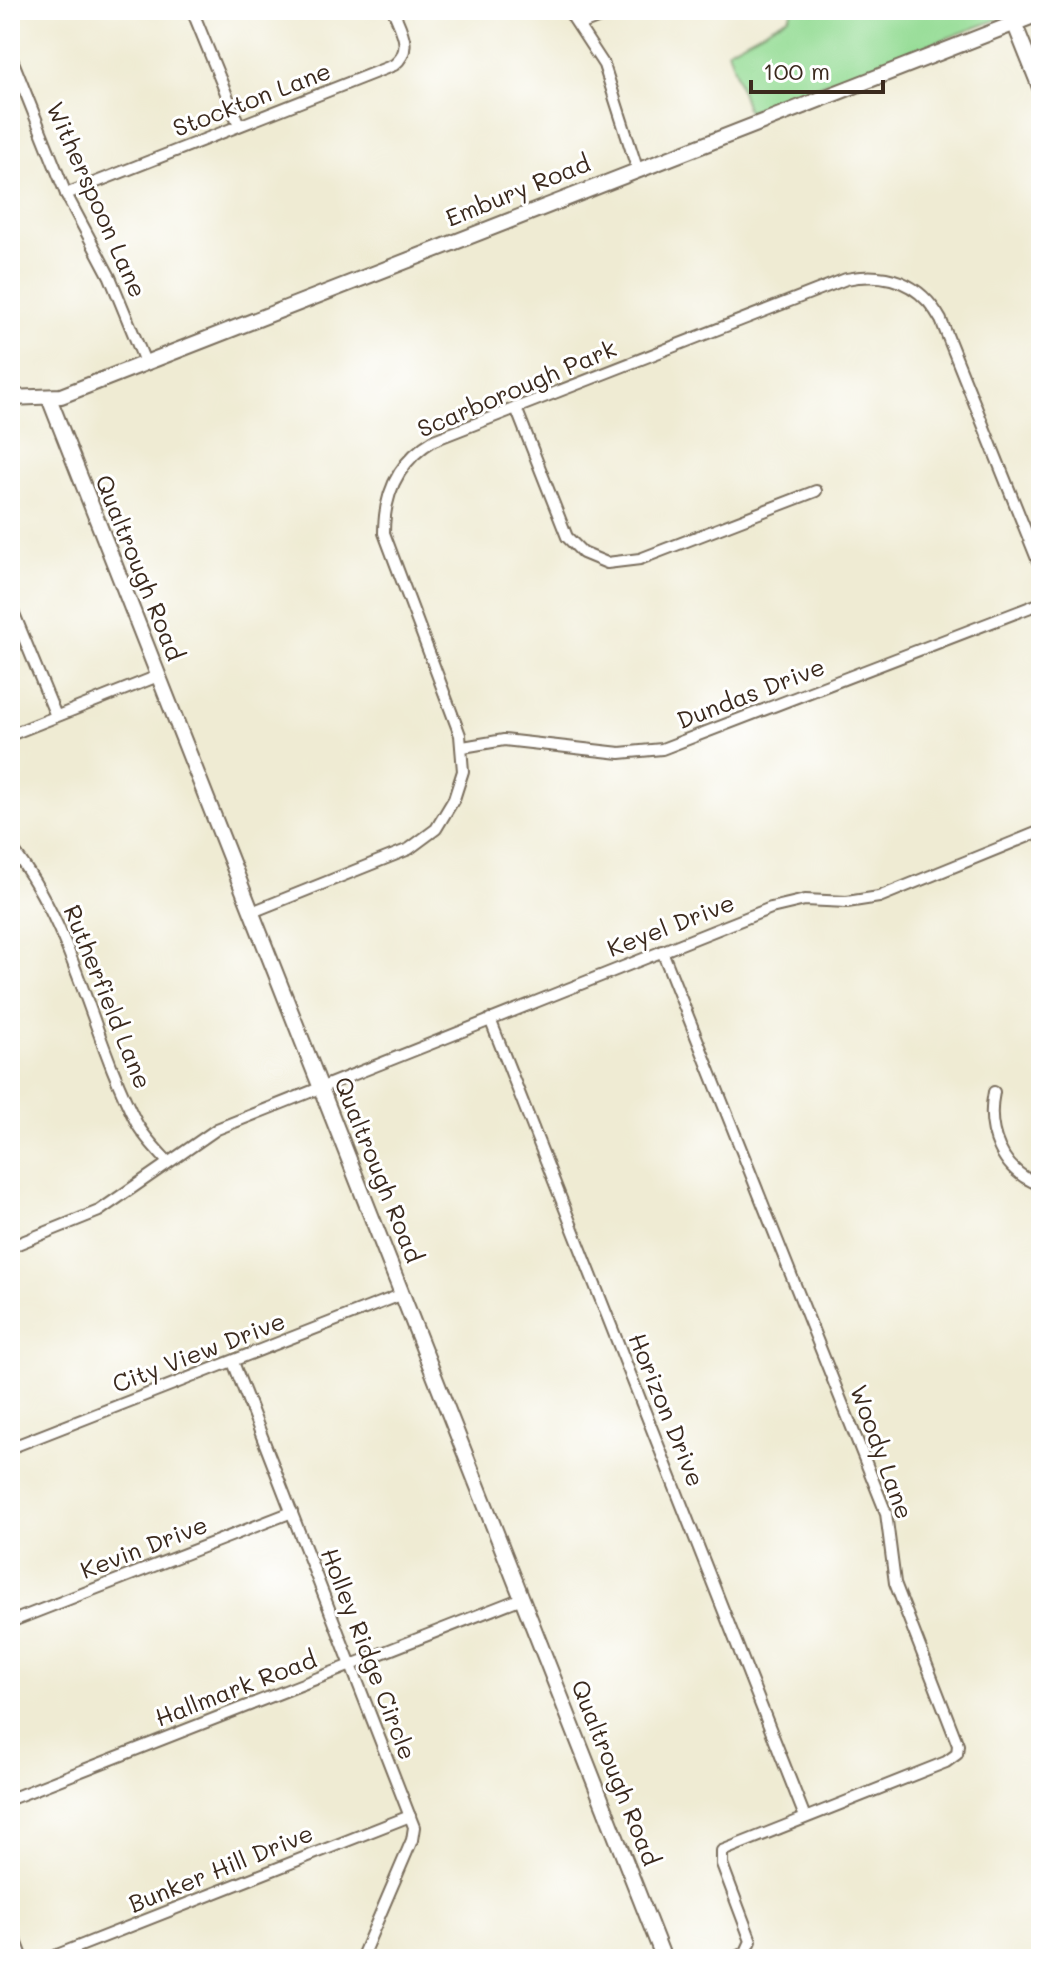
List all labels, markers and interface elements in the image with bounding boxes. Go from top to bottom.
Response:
scale bar [751,44,883,94]
street label: Stockton Lane [168,54,335,143]
text: 100 m [763,55,830,86]
street label: Witherspoon Lane [40,97,154,302]
street label: Embury Road [441,147,594,233]
street label: Scarborough Park [412,332,621,444]
street label: Qualtrough Road [89,470,192,665]
street label: Dundas Drive [672,650,829,735]
street label: Keyel Drive [602,886,739,963]
street label: Rutherfield Lane [57,900,159,1093]
street label: Qualtrough Road [328,1072,431,1267]
street label: City View Drive [108,1304,289,1399]
street label: Horizon Drive [623,1328,712,1491]
street label: Woody Lane [844,1380,921,1523]
street label: Kevin Drive [75,1508,212,1585]
street label: Holley Ridge Circle [315,1543,424,1764]
street label: Hallmark Road [150,1643,321,1733]
street label: Qualtrough Road [565,1675,668,1870]
street label: Bunker Hill Drive [124,1816,317,1919]

